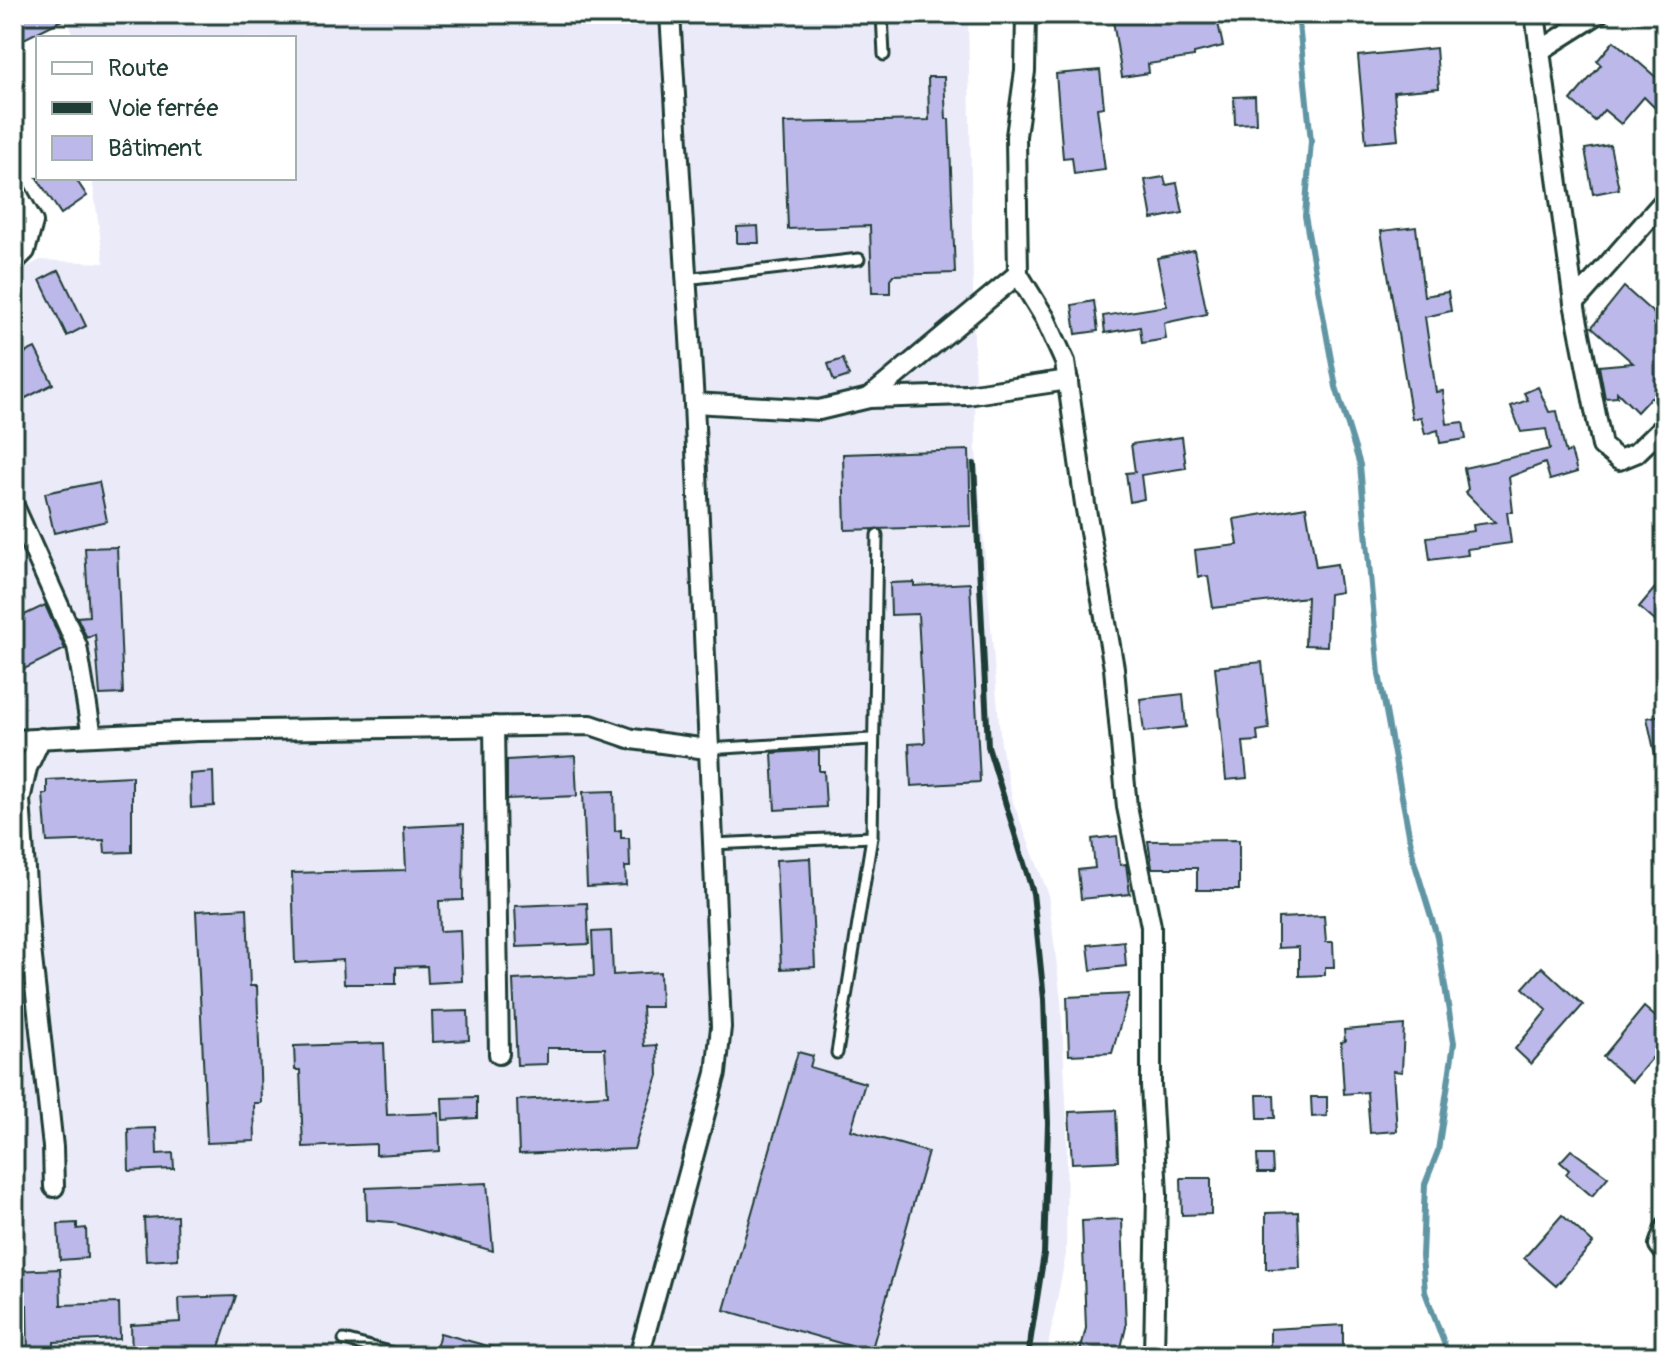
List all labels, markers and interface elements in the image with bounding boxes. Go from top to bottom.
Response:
legend [36,36,296,180]
text: Route [108,54,169,83]
text: Voie ferrée [108,94,219,123]
text: Bâtiment [108,134,202,163]

